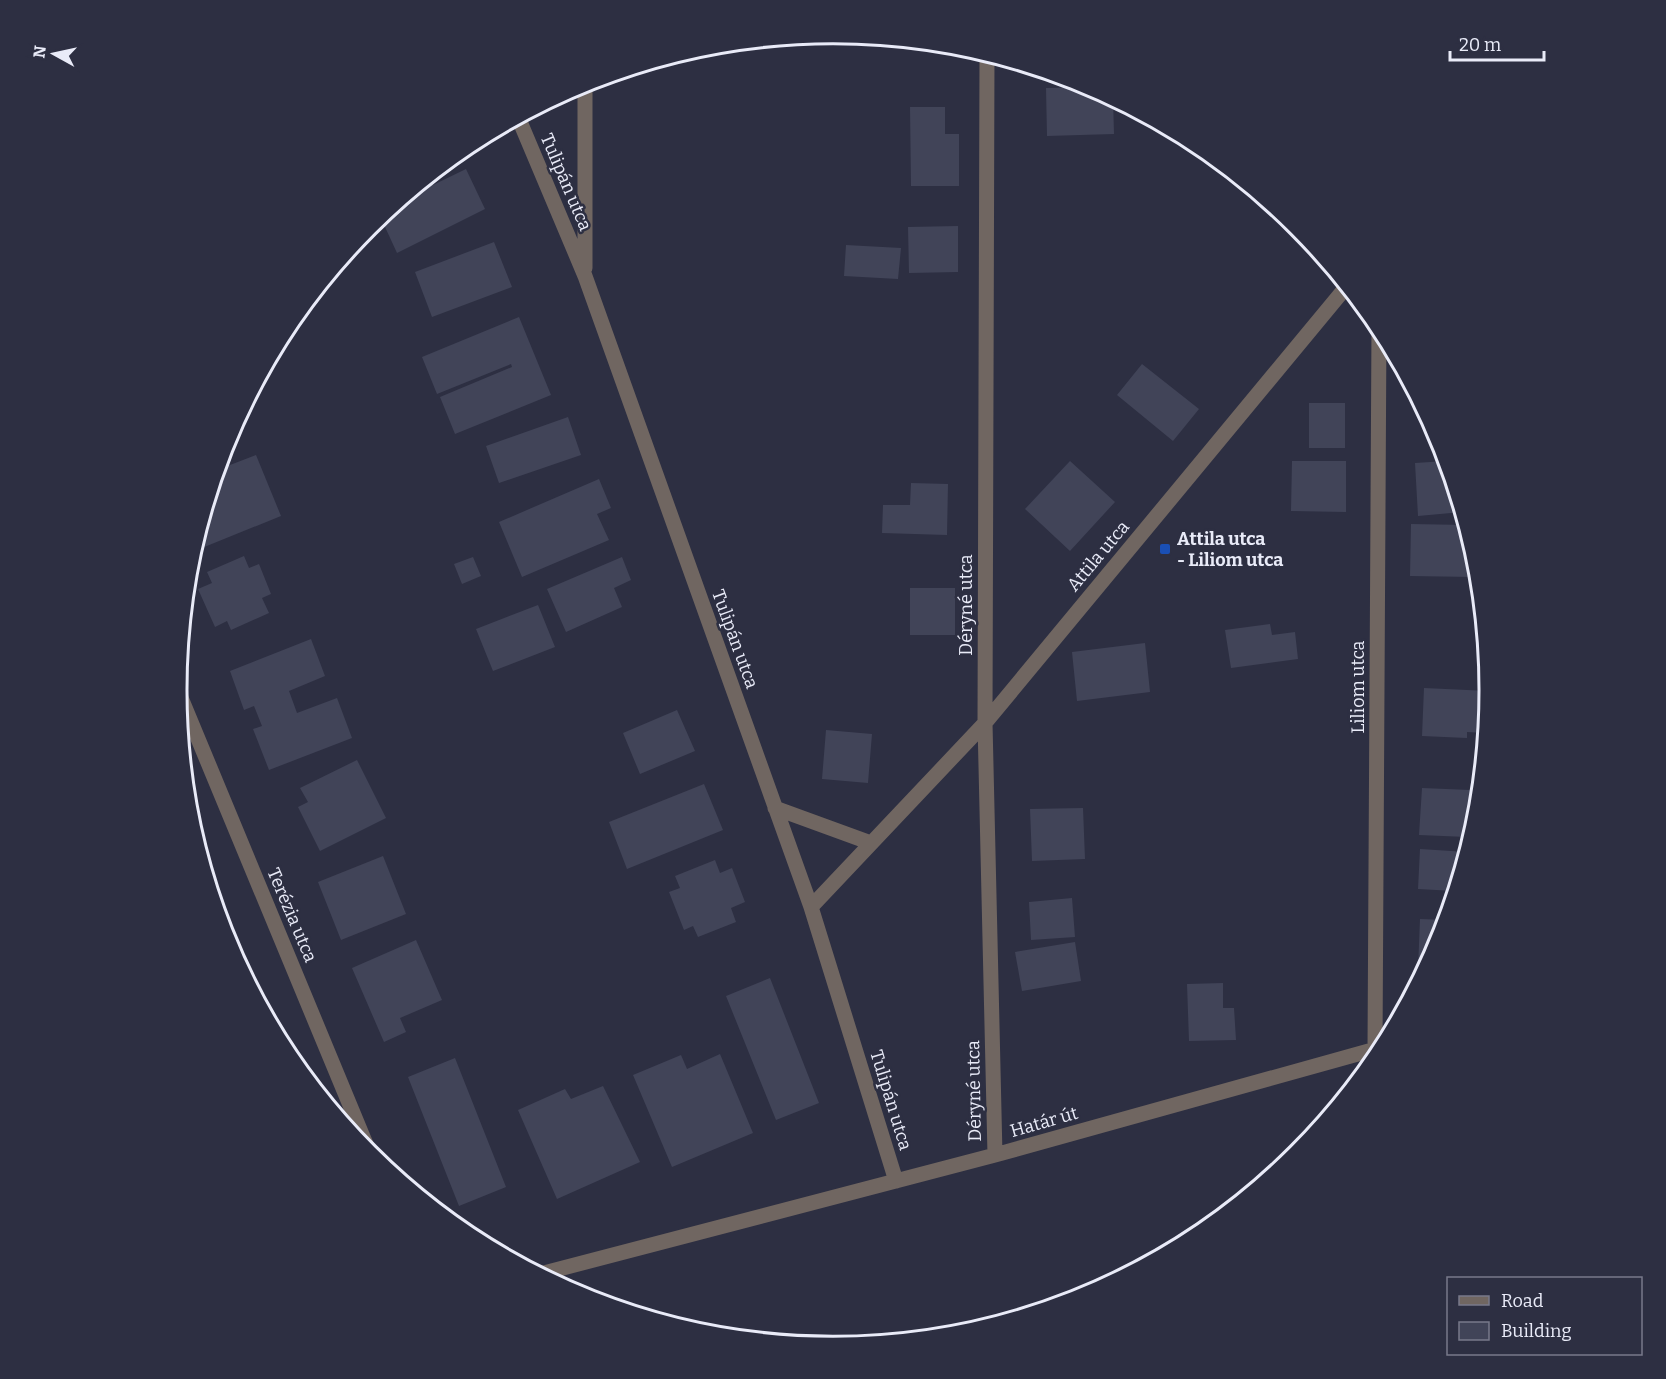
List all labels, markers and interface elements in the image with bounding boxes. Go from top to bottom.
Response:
north arrow [24,24,84,84]
scale bar [1450,24,1544,62]
text: 20 m [1459,34,1501,56]
text: N [29,45,50,59]
street label: Tulipán utca [536,130,596,234]
street label: Attila utca [1062,516,1134,596]
place label: Attila utca - Liliom utca [1177,528,1283,571]
marker: Attila utca - Liliom utca [1158,542,1172,556]
street label: Déryné utca [955,554,977,656]
street label: Tulipán utca [707,587,763,692]
street label: Liliom utca [1347,640,1369,733]
street label: Terézia utca [262,865,322,966]
street label: Déryné utca [962,1040,986,1142]
street label: Tulipán utca [865,1047,917,1153]
street label: Határ út [1008,1102,1081,1142]
legend [1447,1277,1642,1355]
text: Road [1501,1290,1544,1312]
text: Building [1501,1320,1572,1342]

